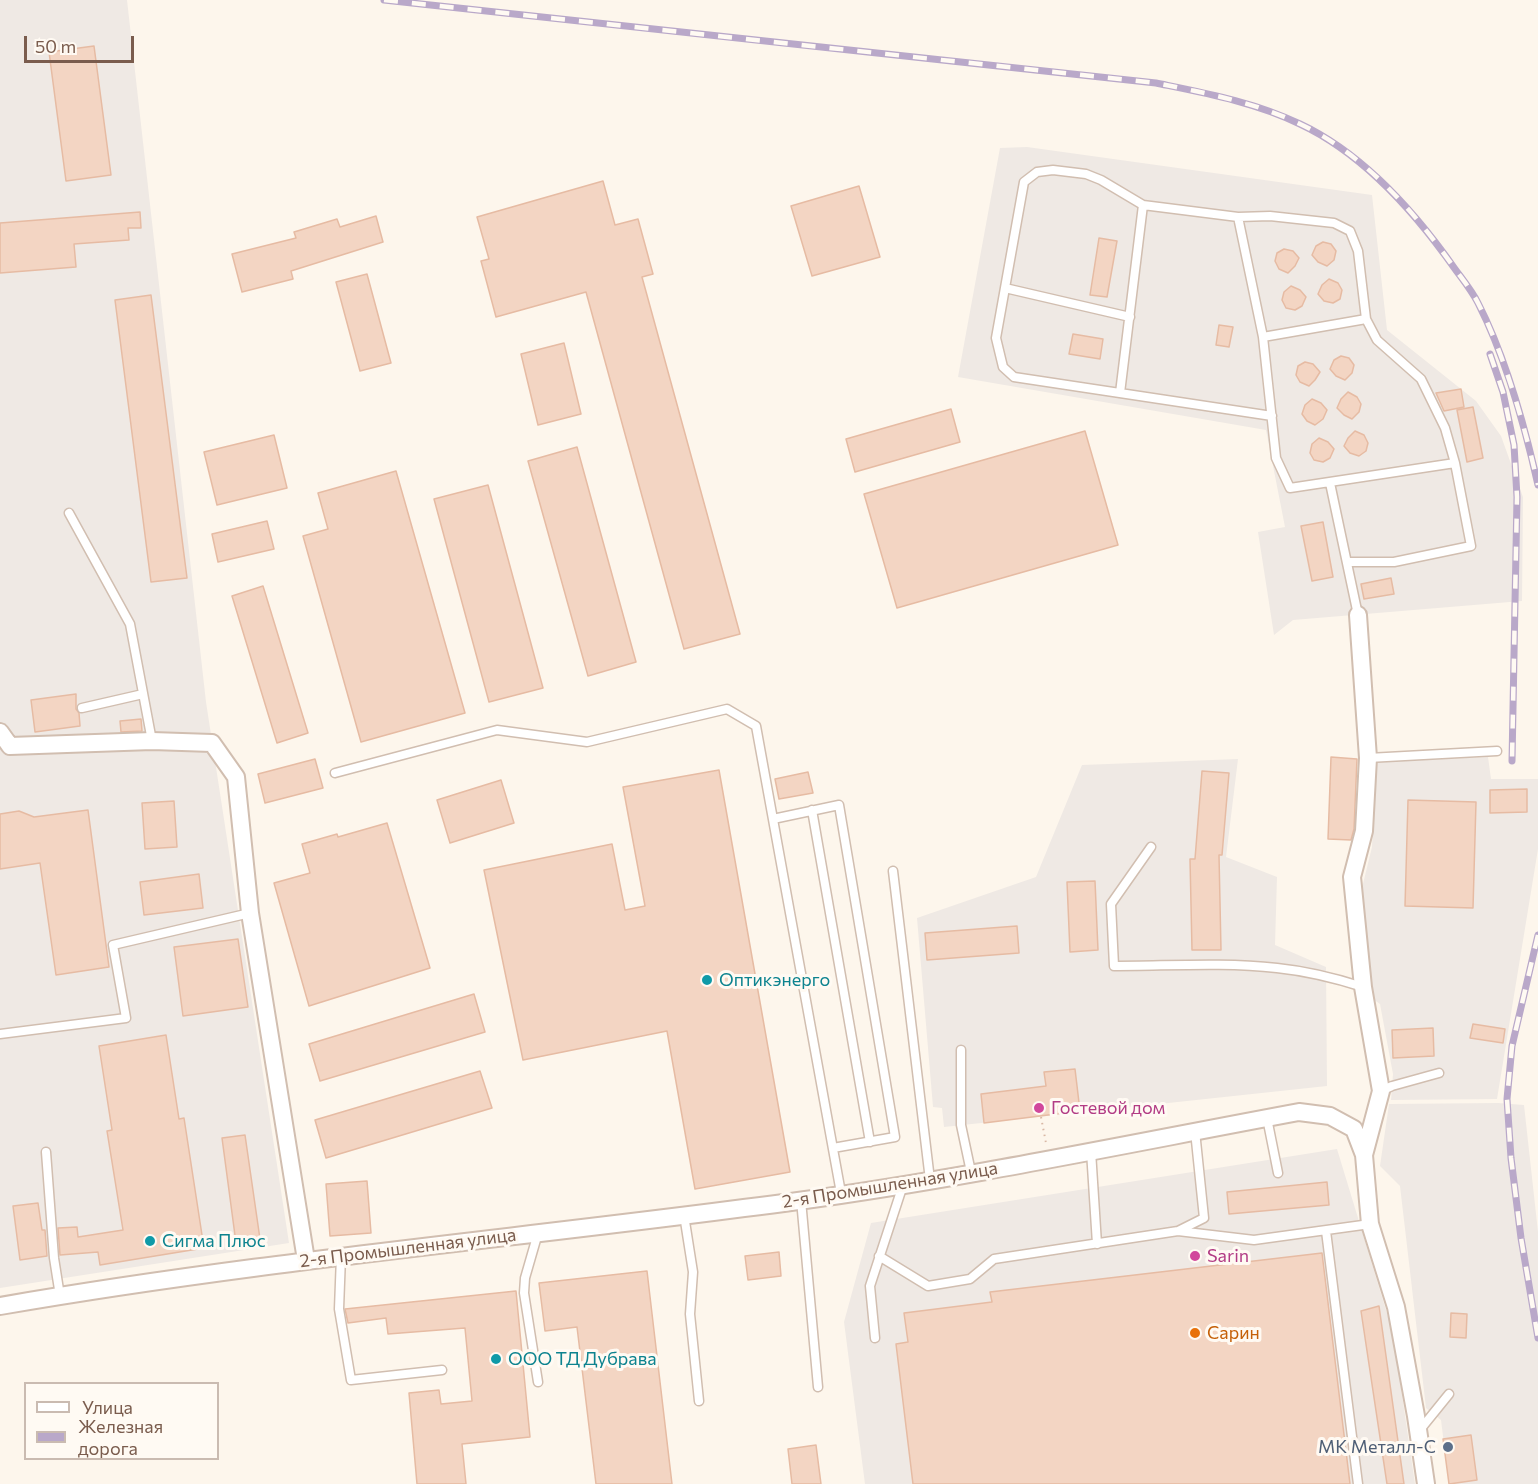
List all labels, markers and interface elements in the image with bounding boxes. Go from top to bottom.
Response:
scale bar [27,24,136,62]
text: 50 m [35,35,76,57]
place label: Оптикэнерго [719,969,830,991]
marker: Оптикэнерго [700,973,714,987]
place label: Гостевой дом [1051,1097,1165,1119]
marker: Гостевой дом [1032,1101,1046,1115]
street label: 2-я Промышленная улица [781,1157,999,1213]
street label: 2-я Промышленная улица [299,1224,517,1272]
place label: Сигма Плюс [162,1230,266,1252]
marker: Сигма Плюс [143,1234,157,1248]
place label: Sarin [1207,1245,1249,1267]
marker: Sarin [1188,1249,1202,1263]
place label: Сарин [1207,1322,1260,1344]
marker: Сарин [1188,1326,1202,1340]
place label: ООО ТД Дубрава [508,1348,657,1370]
marker: ООО ТД Дубрава [489,1352,503,1366]
legend [24,1382,219,1460]
text: Улица [82,1396,133,1418]
text: Железная дорога [78,1415,163,1459]
place label: МК Металл-С [1318,1436,1436,1458]
marker: МК Металл-С [1441,1440,1455,1454]

